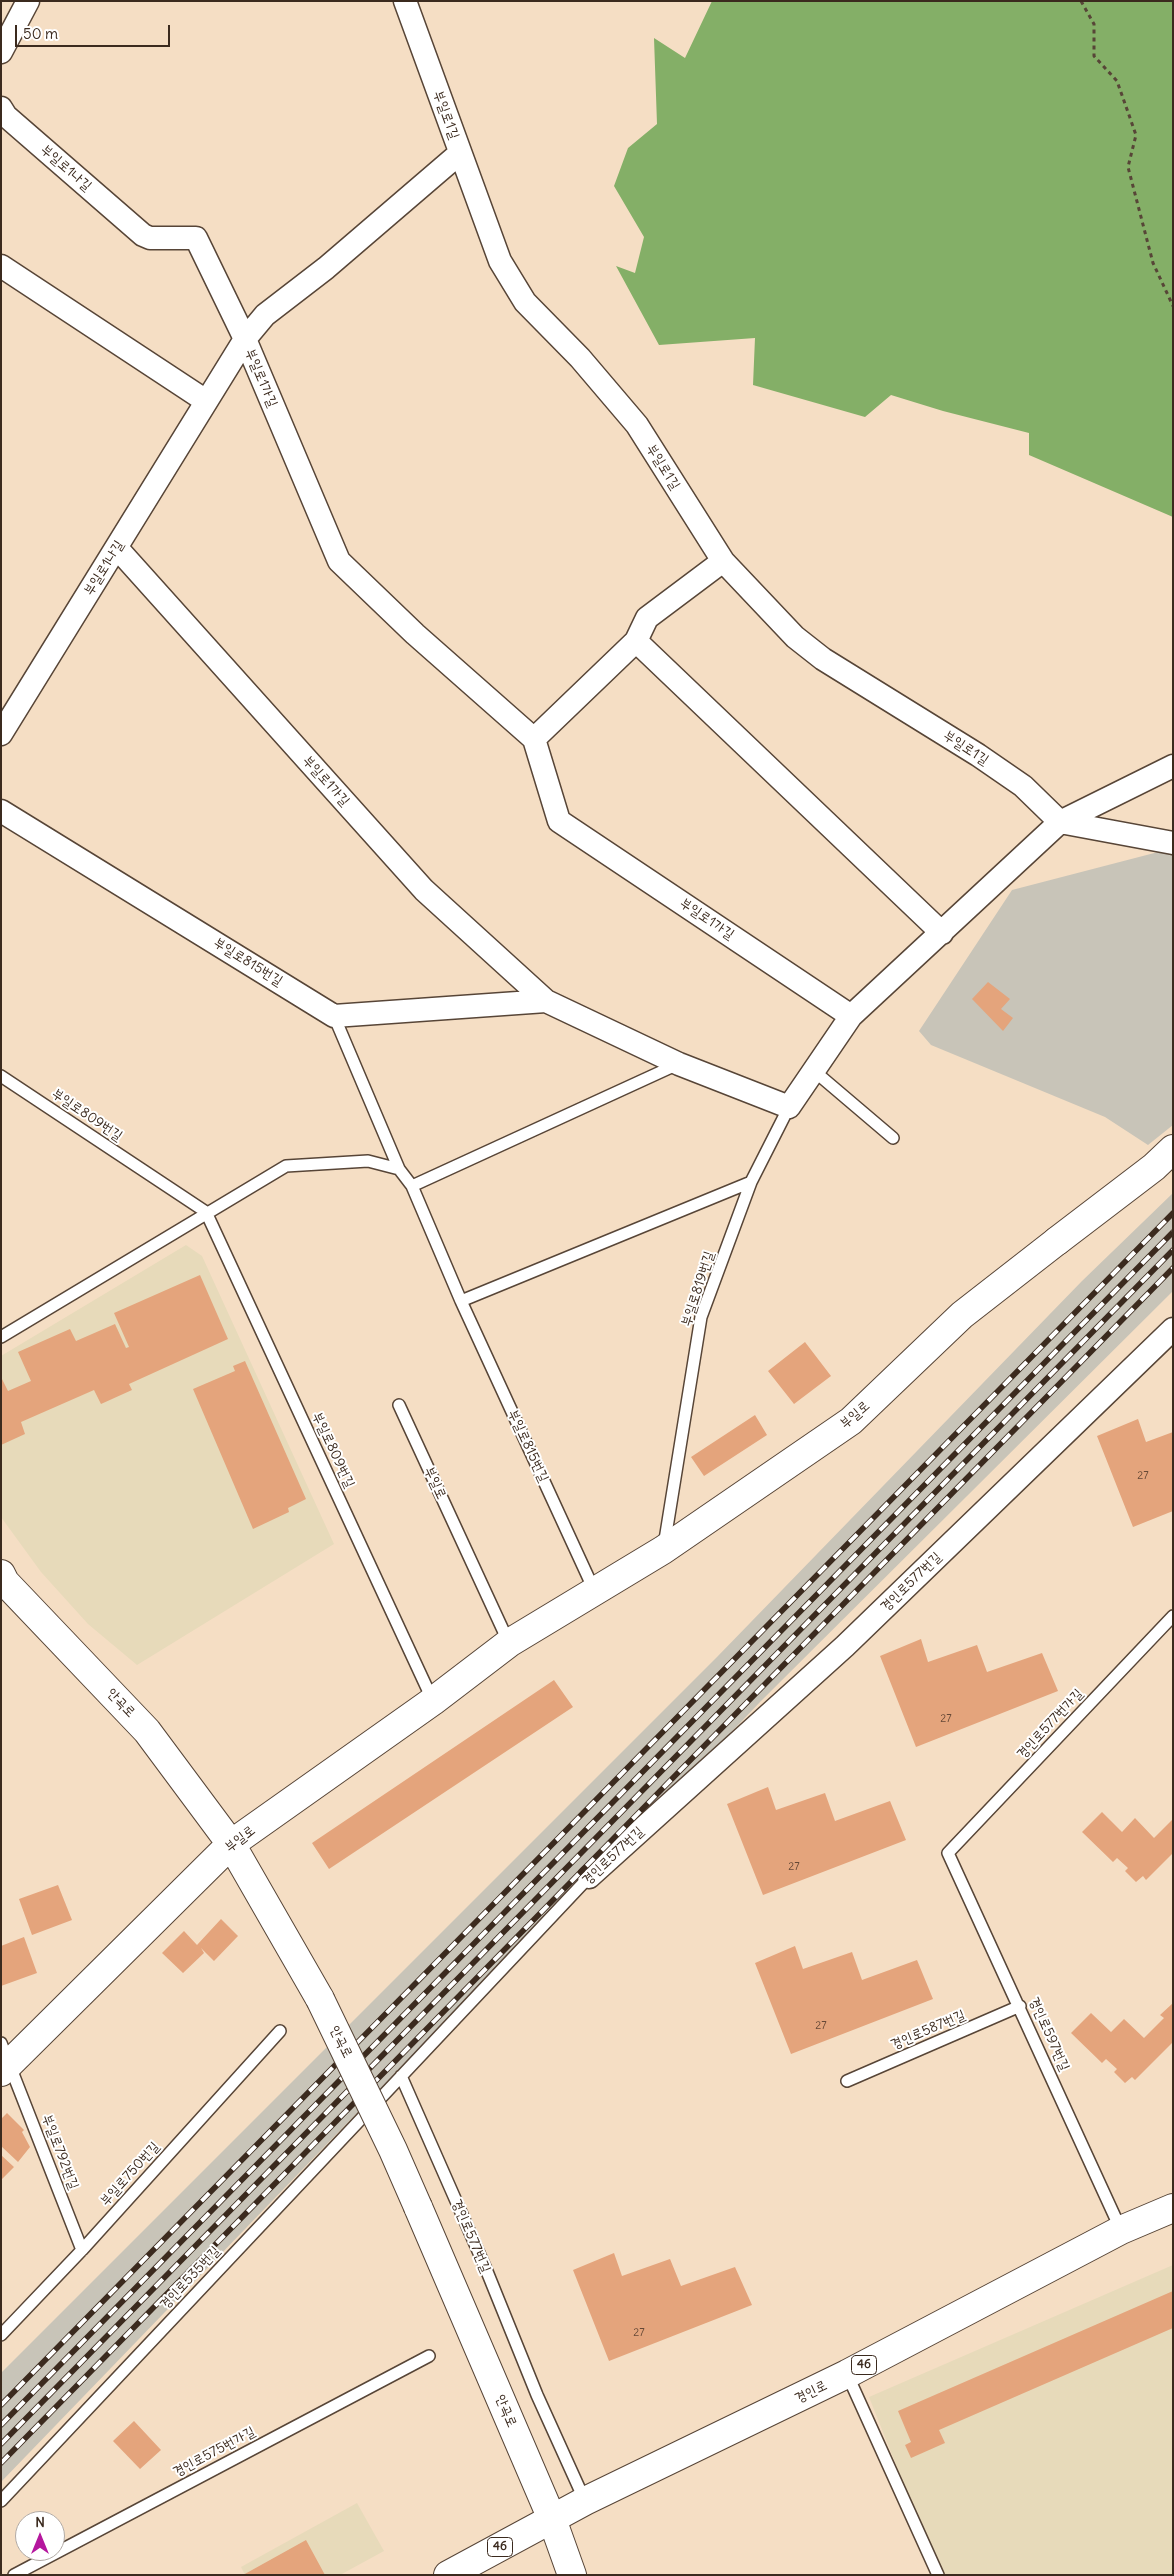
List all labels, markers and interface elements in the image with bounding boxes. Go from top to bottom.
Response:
scale bar [18,15,172,47]
text: 50 m [23,24,58,43]
street label: 부일로1길 [429,88,463,142]
street label: 부일로1나길 [37,141,95,195]
street label: 부일로1가길 [241,346,281,410]
street label: 부일로1길 [642,441,684,493]
street label: 부일로1나길 [80,537,128,599]
street label: 부일로1길 [940,727,992,769]
street label: 부일로1가길 [299,752,353,810]
street label: 부일로1가길 [677,895,737,943]
street label: 부일로815번길 [210,934,286,990]
street label: 부일로809번길 [48,1085,126,1145]
street label: 부일로819번길 [678,1249,718,1329]
street label: 부일로 [837,1398,873,1432]
street label: 부일로815번길 [504,1407,552,1485]
street label: 부일로809번길 [308,1409,358,1491]
street label: 부일로 [420,1464,450,1502]
house number: 27 [1137,1469,1149,1483]
street label: 경인로577번길 [877,1549,945,1615]
street label: 안곡로 [103,1685,139,1721]
street label: 경인로577번가길 [1013,1686,1087,1762]
house number: 27 [940,1712,952,1726]
street label: 부일로 [222,1822,258,1856]
street label: 경인로577번길 [579,1823,647,1889]
house number: 27 [788,1860,800,1874]
street label: 경인로597번길 [1025,1994,1073,2074]
street label: 경인로587번길 [888,2007,968,2053]
house number: 27 [815,2019,827,2033]
street label: 안곡로 [326,2023,356,2061]
street label: 부일로792번길 [38,2112,82,2192]
street label: 부일로750번길 [97,2138,163,2210]
street label: 경인로577번길 [448,2197,494,2275]
street label: 경인로535번길 [156,2243,224,2313]
house number: 27 [633,2326,645,2340]
road number: 46 [852,2356,876,2374]
street label: 경인로 [792,2377,830,2407]
street label: 안곡로 [492,2392,520,2430]
street label: 경인로575번가길 [170,2423,258,2481]
north arrow [15,2511,65,2561]
text: N [35,2513,45,2531]
road number: 46 [488,2538,512,2556]

